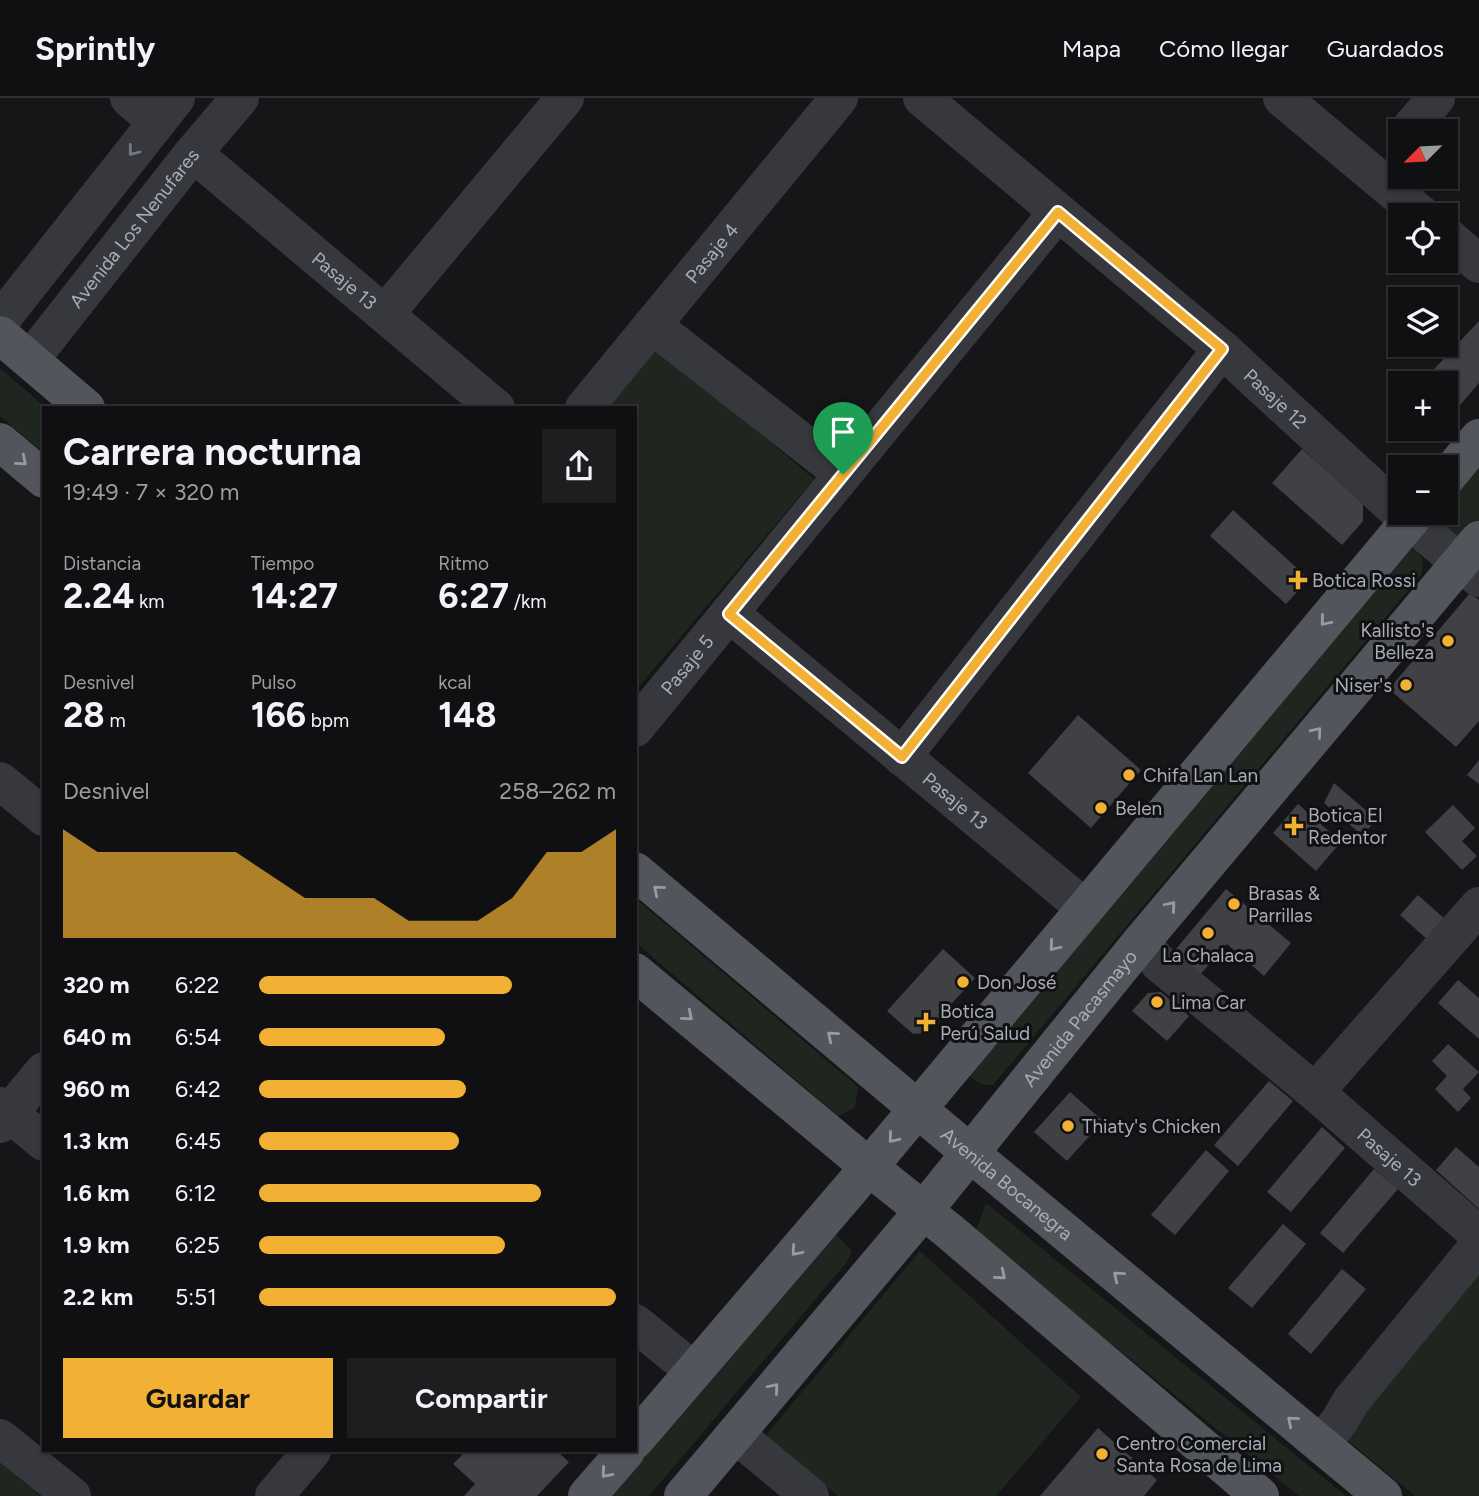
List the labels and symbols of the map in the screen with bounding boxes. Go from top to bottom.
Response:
north arrow [1388,119,1458,189]
street label: Avenida Los Nenufares [65,144,204,313]
one-way arrow [129,144,142,156]
street label: Pasaje 4 [681,218,744,288]
street label: Pasaje 13 [307,247,381,315]
street label: Pasaje 12 [1239,364,1312,434]
pin [813,402,873,474]
one-way arrow [14,452,26,465]
place label: Botica Rossi [1312,569,1416,592]
marker: Botica Rossi [1290,572,1306,588]
one-way arrow [1321,613,1333,626]
place label: Kallisto's Belleza [1360,619,1434,664]
street label: Pasaje 5 [656,630,719,699]
marker: Kallisto's Belleza [1440,633,1456,649]
place label: Niser's [1335,674,1392,697]
marker: Niser's [1398,677,1414,693]
one-way arrow [1309,728,1321,741]
place label: Chifa Lan Lan [1143,764,1258,787]
street label: Pasaje 13 [918,767,992,835]
marker: Chifa Lan Lan [1121,767,1137,783]
place label: Belen [1115,797,1162,820]
marker: Belen [1093,800,1109,816]
place label: Botica El Redentor [1308,804,1388,849]
marker: Botica El Redentor [1286,818,1302,834]
place label: Brasas & Parrillas [1248,882,1321,927]
one-way arrow [653,886,666,898]
marker: Brasas & Parrillas [1226,896,1242,912]
one-way arrow [1163,902,1175,915]
marker: La Chalaca [1200,925,1216,941]
one-way arrow [1049,939,1062,951]
place label: La Chalaca [1162,944,1254,967]
street label: Avenida Pacasmayo [1018,945,1142,1091]
place label: Don José [977,971,1056,994]
marker: Don José [955,974,971,990]
place label: Lima Car [1171,991,1246,1014]
marker: Lima Car [1149,994,1165,1010]
place label: Botica Perú Salud [940,1000,1030,1045]
one-way arrow [679,1008,692,1020]
marker: Botica Perú Salud [918,1014,934,1030]
one-way arrow [827,1032,839,1045]
place label: Thiaty's Chicken [1082,1115,1221,1138]
marker: Thiaty's Chicken [1060,1118,1076,1134]
street label: Avenida Bocanegra [936,1123,1077,1245]
street label: Pasaje 13 [1352,1123,1426,1192]
one-way arrow [889,1130,902,1142]
one-way arrow [792,1243,804,1256]
one-way arrow [992,1267,1005,1279]
one-way arrow [1113,1271,1125,1284]
one-way arrow [766,1383,778,1396]
one-way arrow [1288,1417,1301,1429]
place label: Centro Comercial Santa Rosa de Lima [1116,1432,1282,1477]
marker: Centro Comercial Santa Rosa de Lima [1094,1446,1110,1462]
one-way arrow [602,1465,614,1478]

